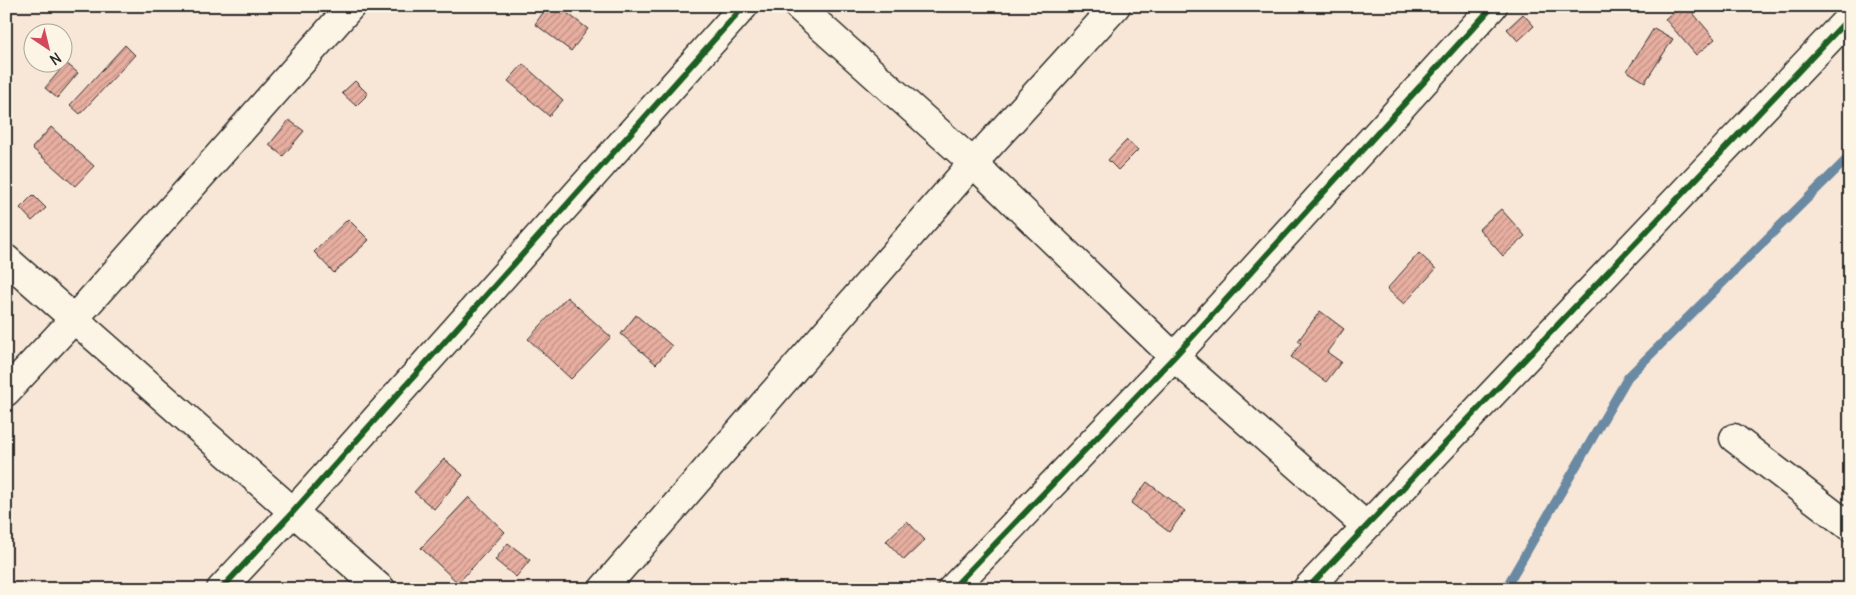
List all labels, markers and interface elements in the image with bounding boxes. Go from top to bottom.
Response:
north arrow [22,22,72,72]
text: N [46,48,65,69]

